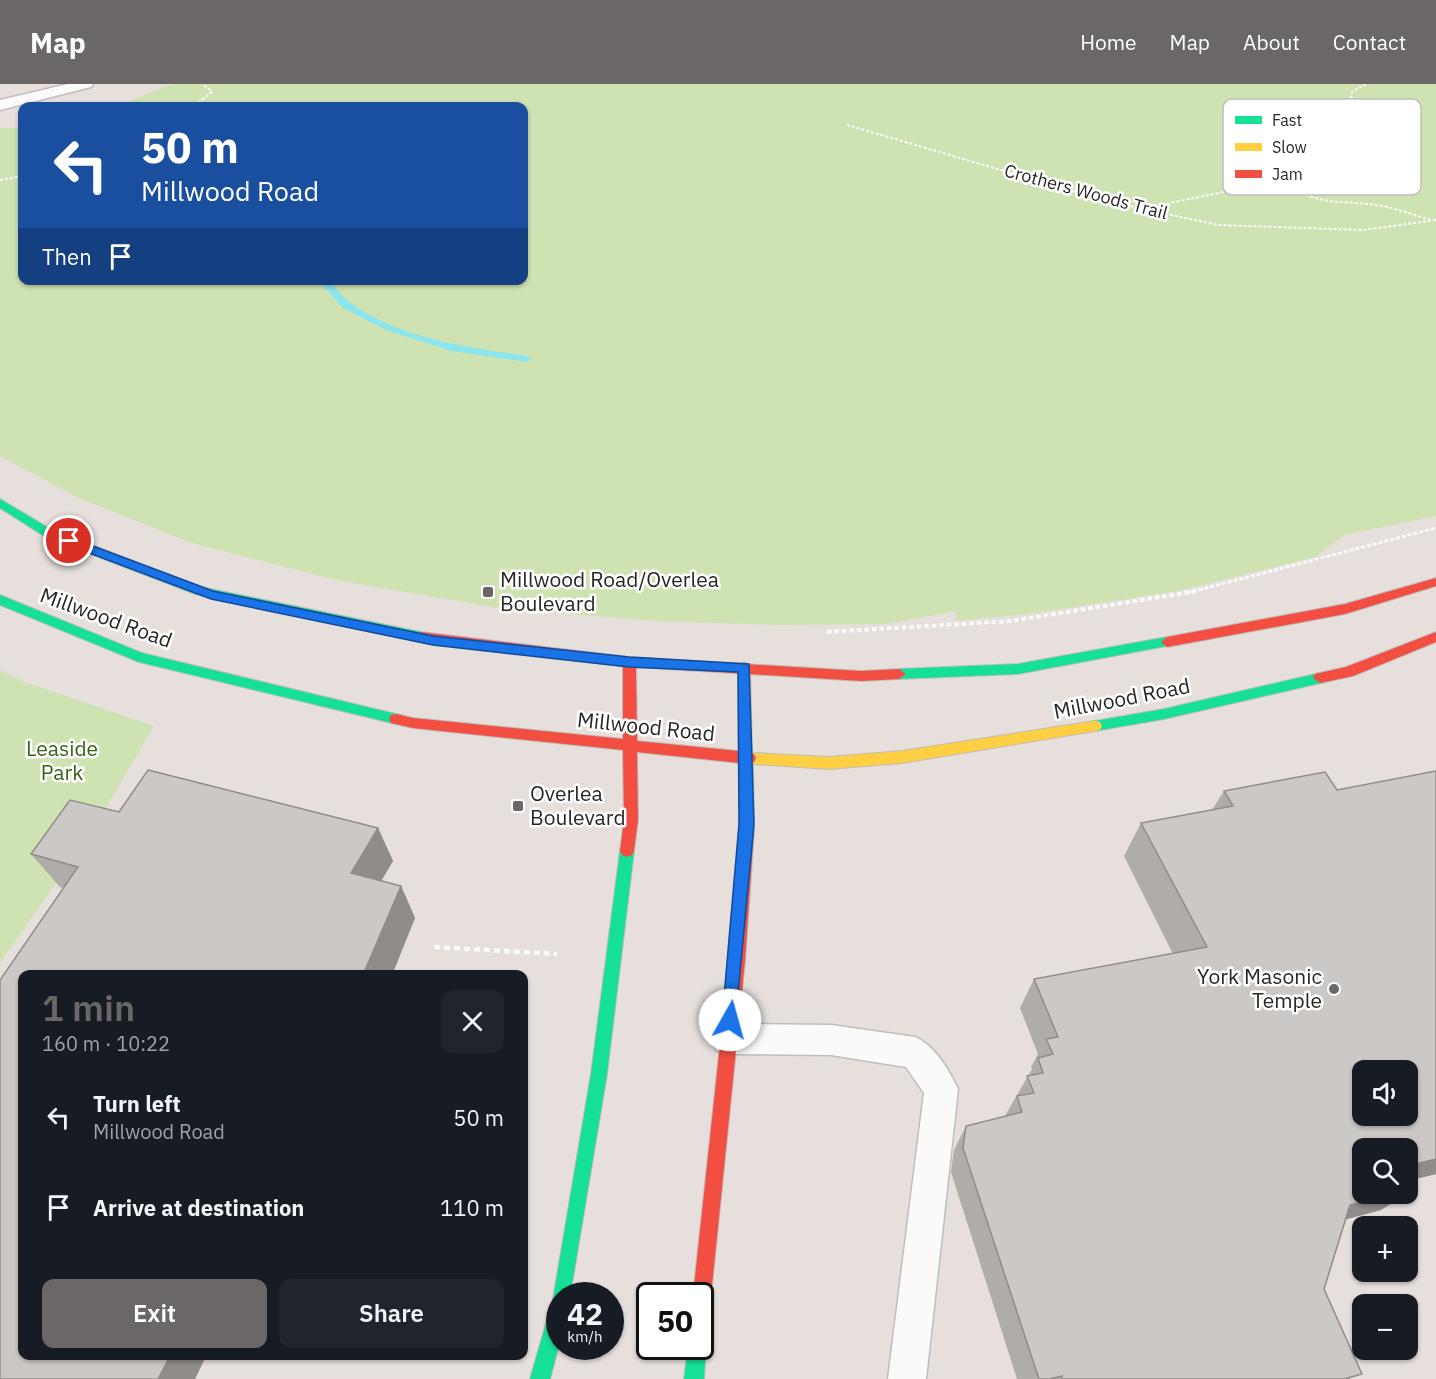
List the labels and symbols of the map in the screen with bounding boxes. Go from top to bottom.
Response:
legend [1223,99,1421,195]
text: Fast [1272,110,1302,130]
text: Slow [1272,137,1307,157]
street label: Crothers Woods Trail [1002,159,1170,224]
text: Jam [1272,164,1303,184]
pin [43,515,94,566]
place label: Millwood Road/Overlea Boulevard [500,565,719,617]
street label: Millwood Road [36,580,176,654]
marker: Millwood Road/Overlea Boulevard [481,585,495,599]
street label: Millwood Road [1051,671,1192,725]
street label: Millwood Road [576,705,716,747]
park label: Leaside Park [26,734,98,786]
place label: Overlea Boulevard [530,779,626,831]
marker: Overlea Boulevard [511,799,525,813]
place label: York Masonic Temple [1197,962,1322,1014]
marker: York Masonic Temple [1327,982,1341,996]
position arrow [698,988,762,1052]
speed limit sign: 50 [636,1282,714,1360]

